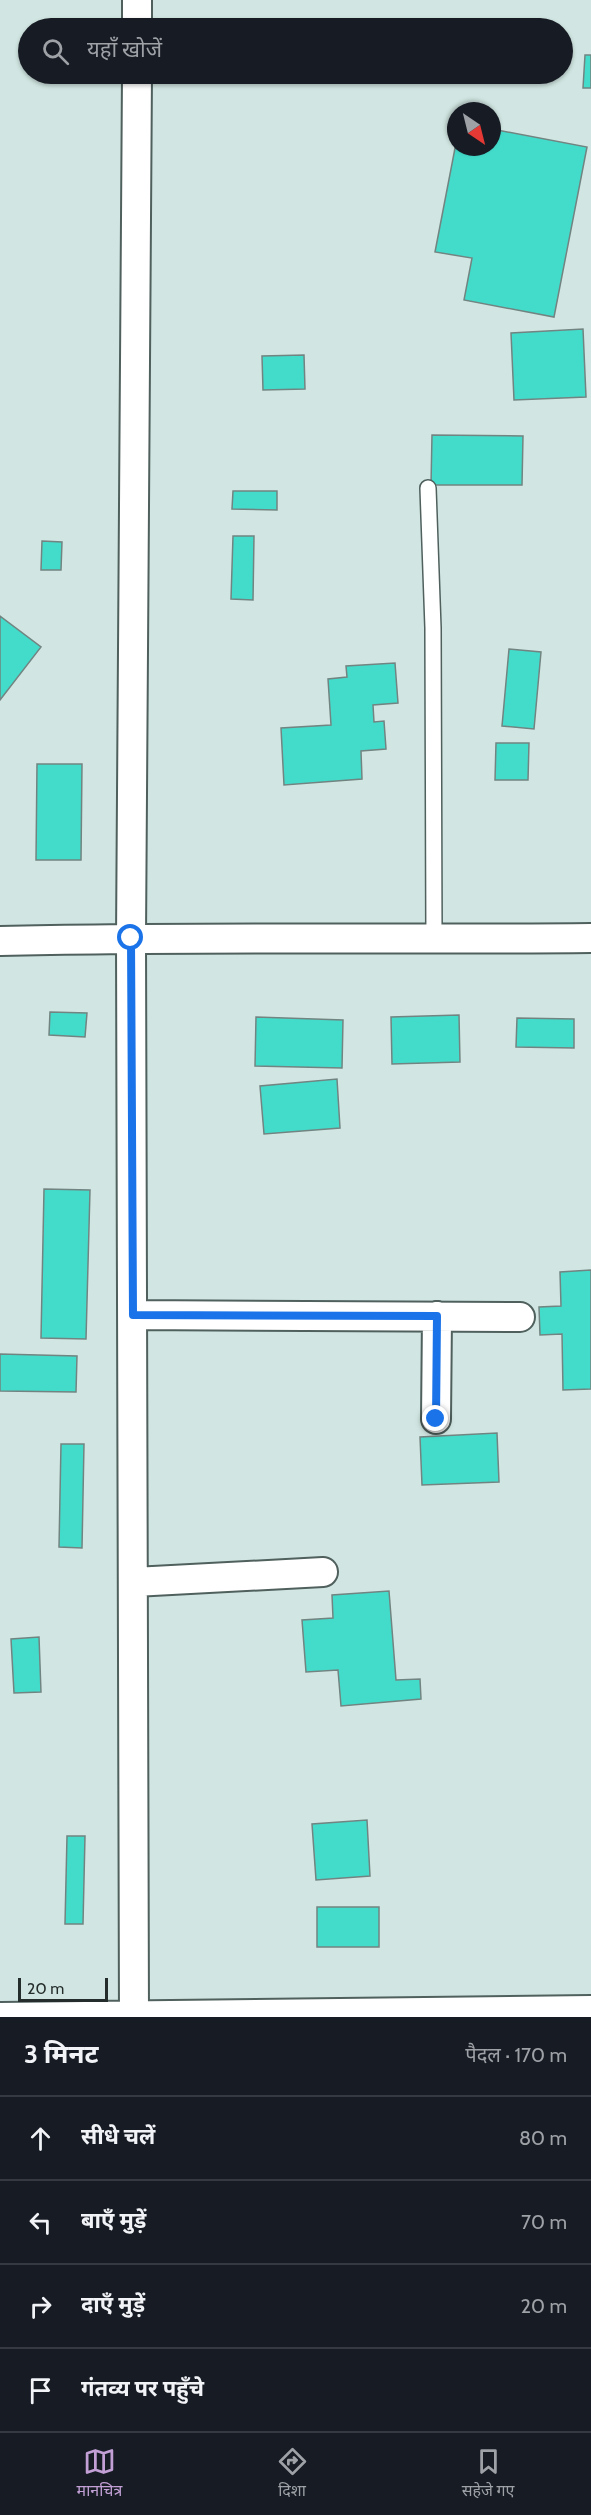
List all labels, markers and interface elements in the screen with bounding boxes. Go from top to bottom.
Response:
search box [18,18,573,84]
icon: search [39,35,72,68]
text: यहाँ खोजें [87,36,162,63]
north arrow [447,102,501,156]
route start [117,924,143,950]
route end [422,1405,448,1431]
scale bar [18,1975,108,2002]
text: 20 m [27,1979,64,1998]
text: 3 मिनट [24,2038,98,2070]
text: पैदल · 170 m [465,2043,567,2067]
icon: ahead [24,2122,57,2155]
text: सीधे चलें [81,2123,155,2150]
text: 80 m [519,2126,567,2150]
icon: left [24,2206,57,2239]
text: बाएँ मुड़ें [81,2207,146,2234]
text: 70 m [521,2210,567,2234]
icon: right [24,2290,57,2323]
text: दाएँ मुड़ें [81,2291,145,2318]
text: 20 m [521,2294,567,2318]
icon: arrive [24,2374,57,2407]
text: गंतव्य पर पहुँचे [81,2375,204,2402]
tab: मानचित्र [77,2445,122,2503]
tab: दिशा [276,2445,309,2503]
tab: सहेजे गए [462,2445,514,2503]

